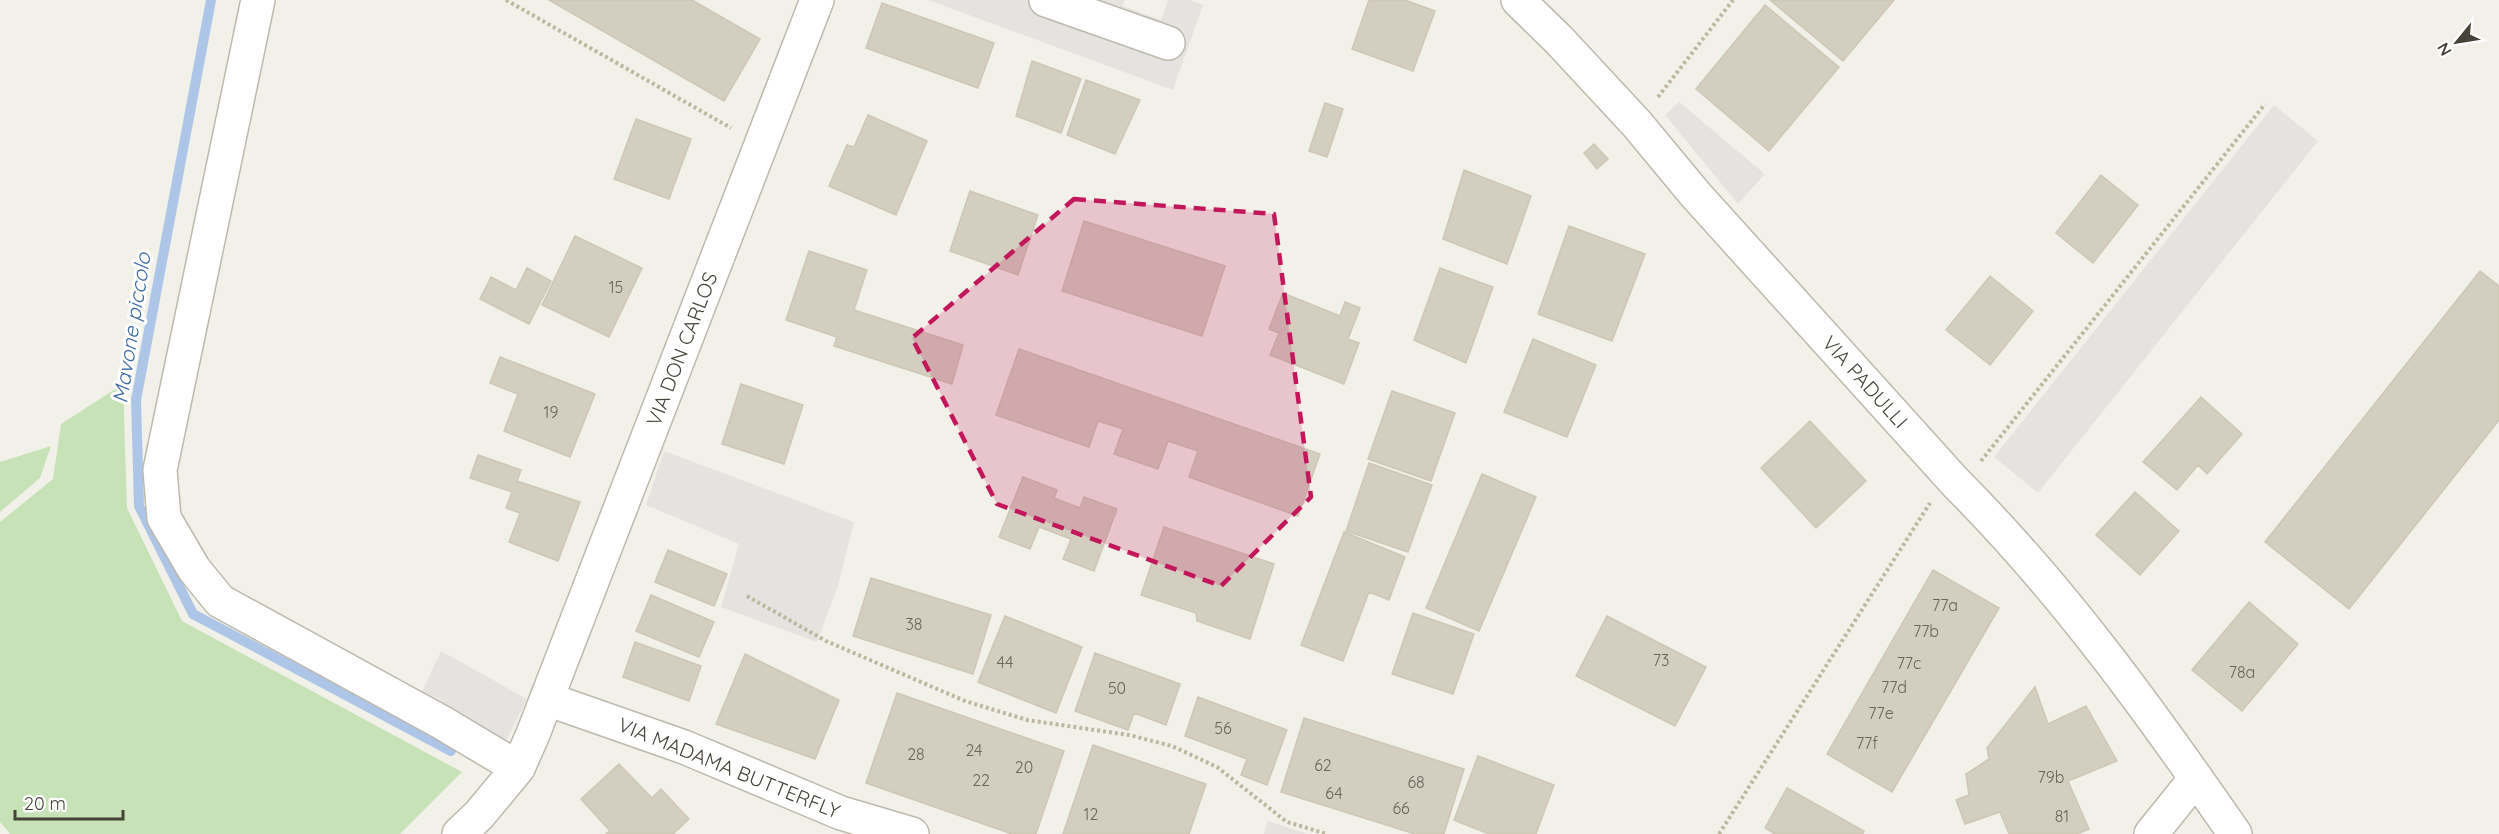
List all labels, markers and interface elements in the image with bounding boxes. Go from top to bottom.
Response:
north arrow [2427,12,2487,72]
text: N [2432,39,2456,60]
water label: Mavone piccolo [106,249,156,405]
street label: VIA DON CARLOS [641,268,722,429]
house number: 15 [609,277,623,297]
street label: VIA PADULLI [1817,330,1913,433]
house number: 19 [544,402,558,422]
house number: 77a [1932,595,1958,615]
house number: 38 [905,614,923,634]
house number: 77b [1913,621,1939,641]
house number: 73 [1653,650,1669,670]
house number: 44 [997,652,1013,672]
house number: 77c [1897,653,1921,673]
house number: 78a [2229,662,2255,682]
house number: 77d [1881,677,1907,697]
house number: 50 [1108,678,1126,698]
house number: 77e [1868,703,1894,723]
street label: VIA MADAMA BUTTERFLY [615,712,844,824]
house number: 56 [1214,718,1232,738]
house number: 77f [1856,733,1878,753]
house number: 24 [965,740,983,760]
house number: 28 [907,744,925,764]
house number: 62 [1314,755,1332,775]
house number: 20 [1015,757,1033,777]
house number: 79b [2038,767,2064,787]
house number: 22 [972,770,990,790]
house number: 68 [1407,772,1425,792]
scale bar [15,783,123,821]
house number: 64 [1325,783,1343,803]
text: 20 m [24,792,66,815]
house number: 66 [1392,798,1410,818]
house number: 12 [1084,804,1099,824]
house number: 81 [2055,806,2069,826]

